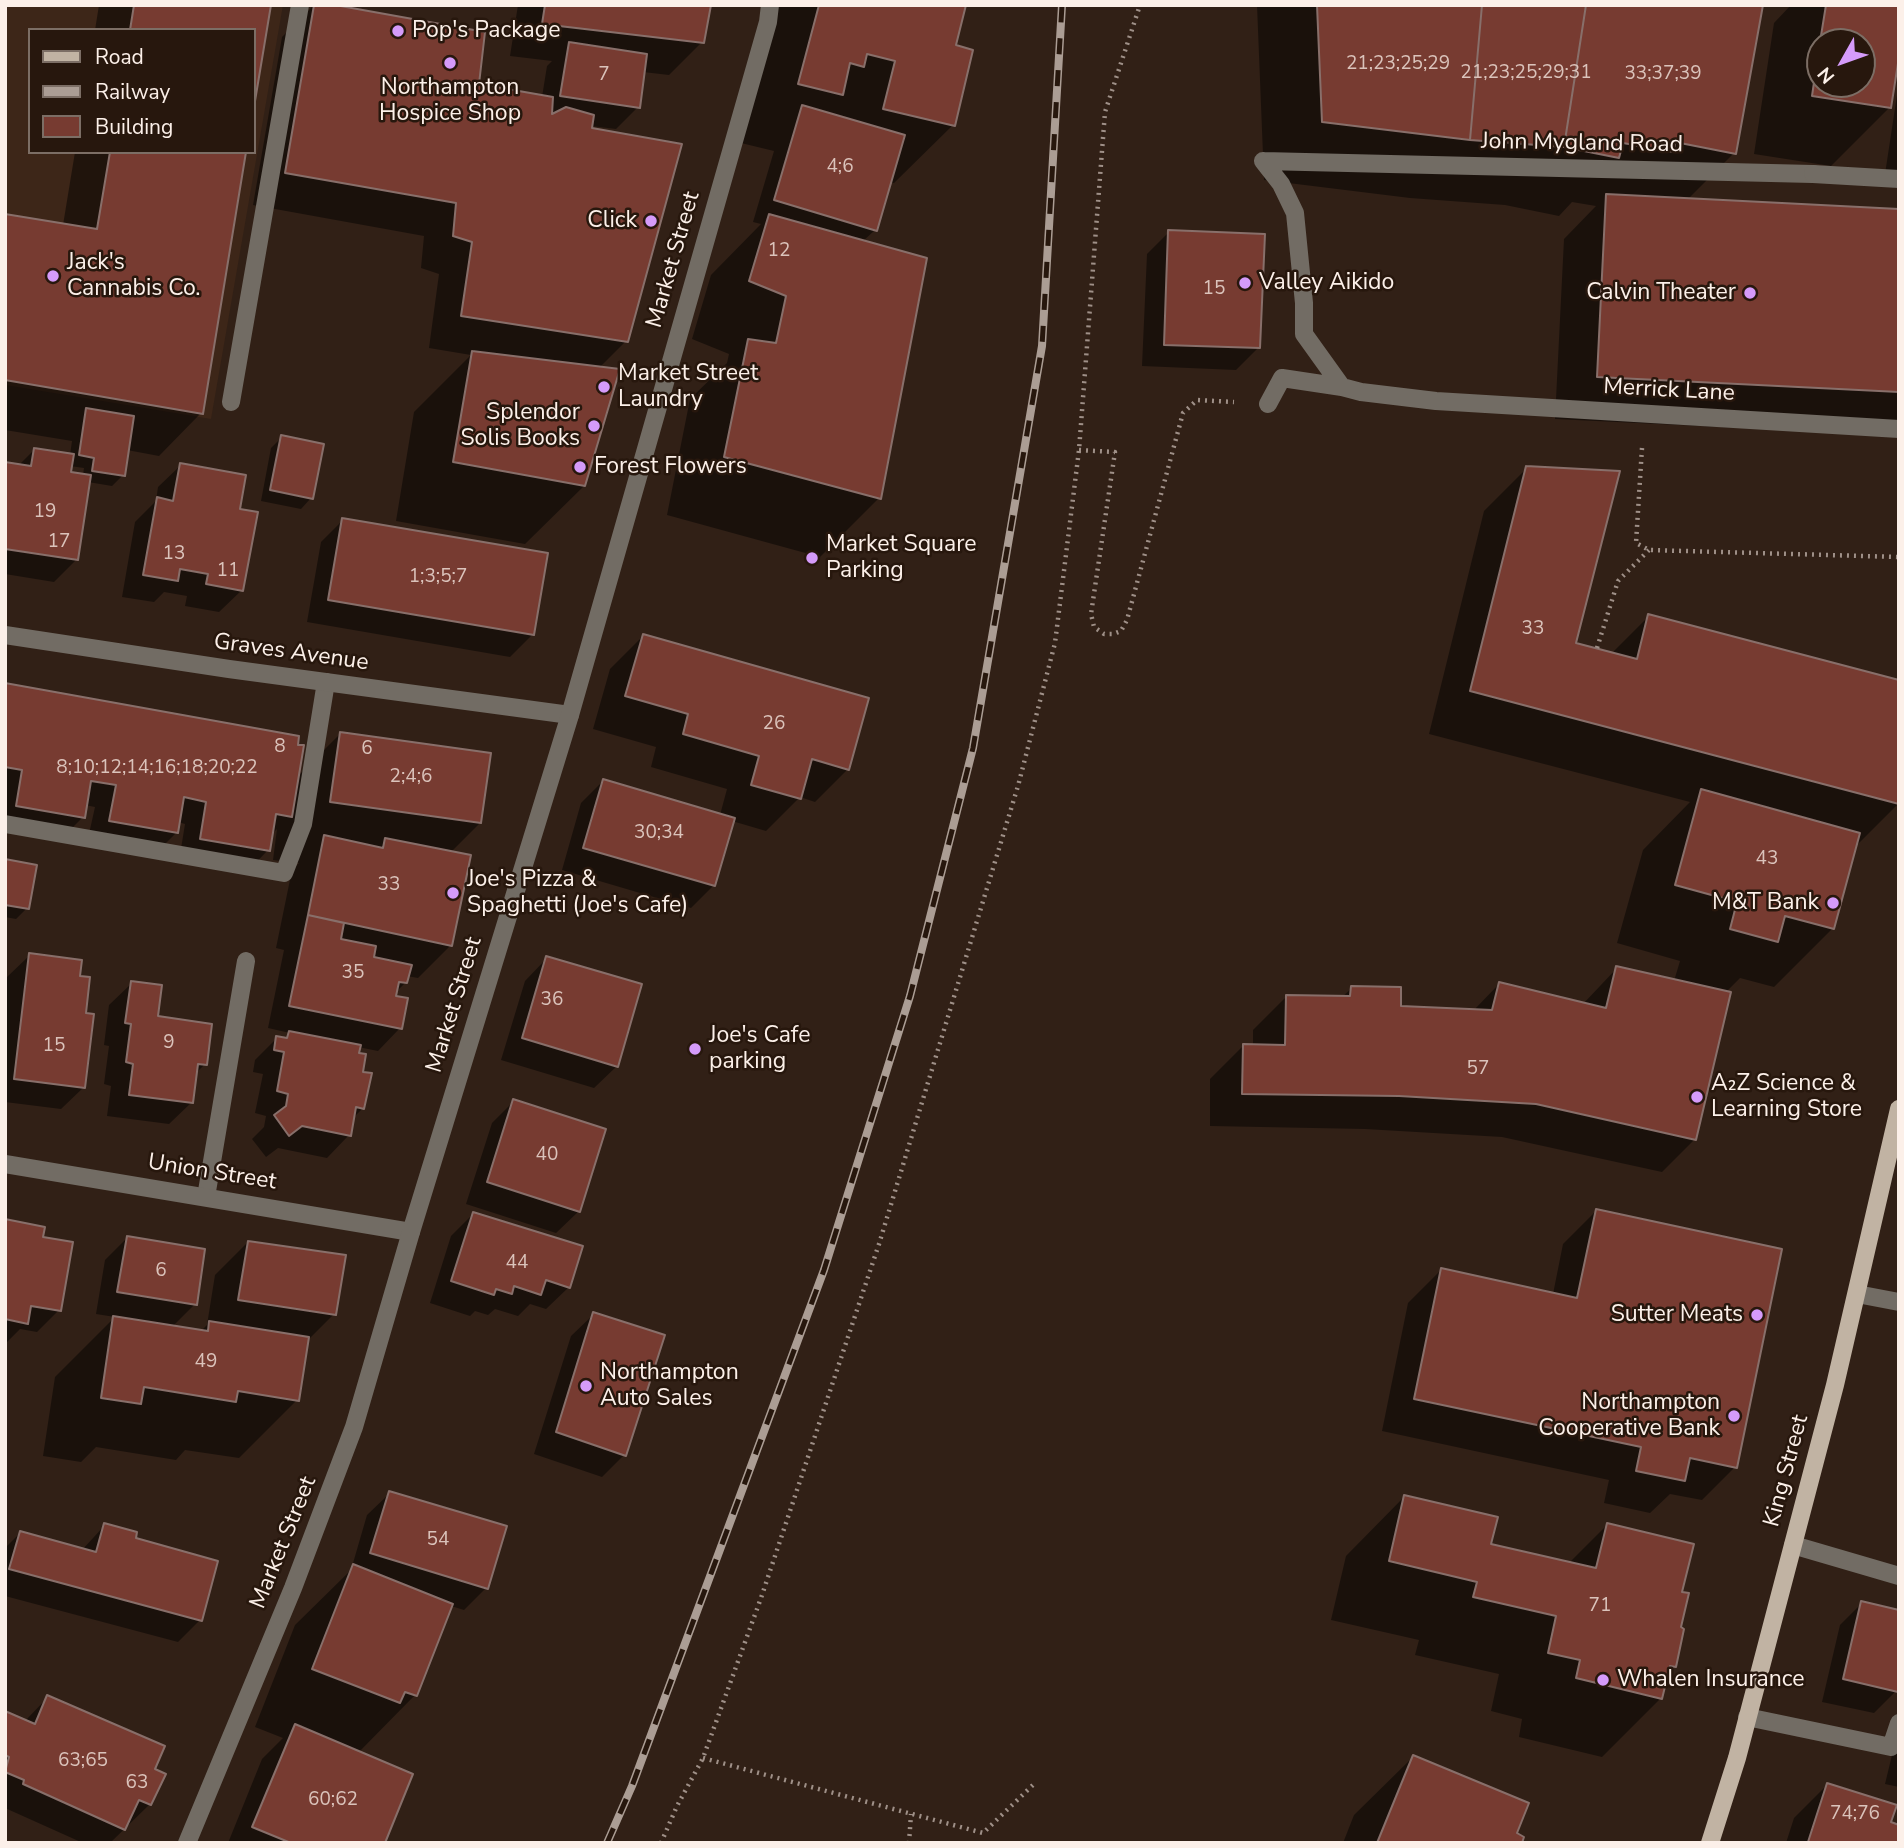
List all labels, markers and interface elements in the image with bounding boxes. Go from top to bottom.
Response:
place label: Pop's Package [412,17,560,45]
marker: Pop's Package [390,23,406,39]
legend [28,28,256,154]
north arrow [1806,28,1876,98]
text: Road [95,43,144,71]
house number: 21;23;25;29 [1346,53,1450,75]
marker: Northampton Hospice Shop [442,55,458,71]
text: N [1812,61,1841,89]
house number: 21;23;25;29;31 [1460,62,1592,84]
house number: 33;37;39 [1624,63,1702,85]
house number: 7 [598,64,610,86]
place label: Northampton Hospice Shop [379,74,521,128]
text: Railway [95,78,170,106]
text: Building [95,113,173,141]
street label: John Mygland Road [1481,128,1683,160]
house number: 4;6 [826,156,854,178]
street label: Market Street [641,189,707,331]
place label: Click [587,207,637,235]
marker: Click [643,213,659,229]
house number: 12 [768,240,790,262]
place label: Jack's Cannabis Co. [67,249,201,303]
marker: Jack's Cannabis Co. [45,268,61,284]
place label: Valley Aikido [1259,269,1394,297]
marker: Valley Aikido [1237,275,1253,291]
house number: 15 [1203,278,1225,300]
place label: Calvin Theater [1586,279,1736,307]
marker: Calvin Theater [1742,285,1758,301]
place label: Market Street Laundry [618,360,758,414]
street label: Merrick Lane [1602,374,1736,408]
marker: Market Street Laundry [596,379,612,395]
place label: Splendor Solis Books [460,399,580,453]
marker: Splendor Solis Books [586,418,602,434]
place label: Forest Flowers [594,453,747,481]
marker: Forest Flowers [572,459,588,475]
house number: 19 [34,501,56,523]
house number: 17 [48,531,70,553]
place label: Market Square Parking [826,531,976,585]
house number: 13 [163,543,185,565]
marker: Market Square Parking [804,550,820,566]
house number: 11 [217,560,239,582]
house number: 1;3;5;7 [409,566,467,588]
house number: 33 [1522,618,1544,640]
street label: Graves Avenue [212,628,370,678]
house number: 26 [763,713,785,735]
house number: 8 [274,736,286,758]
house number: 6 [361,738,373,760]
house number: 8;10;12;14;16;18;20;22 [56,757,258,779]
house number: 2;4;6 [390,766,432,788]
house number: 30;34 [634,822,684,844]
house number: 43 [1756,848,1778,870]
place label: Joe's Pizza & Spaghetti (Joe's Cafe) [467,866,688,920]
house number: 33 [378,874,400,896]
marker: Joe's Pizza & Spaghetti (Joe's Cafe) [445,885,461,901]
place label: M&T Bank [1712,889,1819,917]
marker: M&T Bank [1825,895,1841,911]
street label: Market Street [421,934,489,1076]
house number: 35 [342,962,364,984]
house number: 36 [541,989,563,1011]
place label: Joe's Cafe parking [709,1022,810,1076]
house number: 9 [163,1032,175,1054]
house number: 15 [43,1035,65,1057]
marker: Joe's Cafe parking [687,1041,703,1057]
house number: 57 [1467,1058,1489,1080]
place label: A₂Z Science & Learning Store [1711,1070,1862,1124]
marker: A₂Z Science & Learning Store [1689,1089,1705,1105]
house number: 40 [536,1144,558,1166]
street label: Union Street [146,1149,278,1197]
house number: 44 [506,1252,528,1274]
house number: 6 [155,1260,167,1282]
place label: Sutter Meats [1611,1301,1743,1329]
marker: Sutter Meats [1749,1307,1765,1323]
house number: 49 [195,1351,217,1373]
place label: Northampton Auto Sales [600,1359,739,1413]
marker: Northampton Auto Sales [578,1378,594,1394]
place label: Northampton Cooperative Bank [1538,1389,1720,1443]
marker: Northampton Cooperative Bank [1726,1408,1742,1424]
street label: King Street [1759,1412,1815,1530]
street label: Market Street [245,1473,323,1613]
house number: 54 [427,1529,449,1551]
house number: 71 [1589,1595,1611,1617]
place label: Whalen Insurance [1617,1666,1804,1694]
marker: Whalen Insurance [1595,1672,1611,1688]
house number: 63;65 [58,1750,108,1772]
house number: 63 [126,1772,148,1794]
house number: 60;62 [308,1789,358,1811]
house number: 74;76 [1830,1803,1880,1825]

